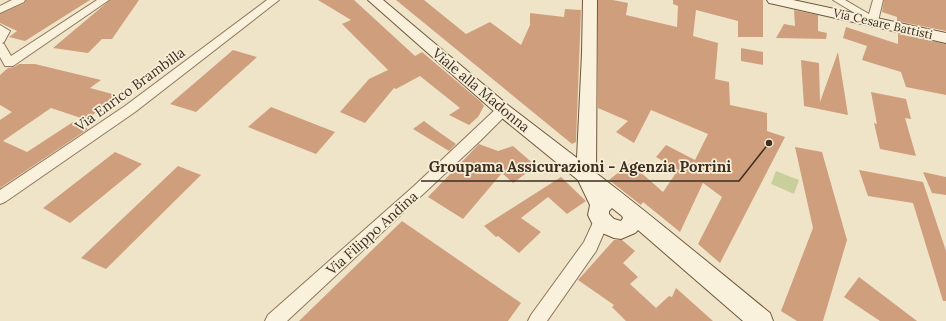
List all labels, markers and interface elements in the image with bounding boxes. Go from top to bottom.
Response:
street label: Via Cesare Battisti [831,5,934,42]
street label: Via Enrico Brambilla [71,43,188,136]
street label: Viale alla Madonna [428,43,533,136]
callout: Groupama Assicurazioni - Agenzia Porrini [421,154,739,181]
text: Groupama Assicurazioni - Agenzia Porrini [429,157,731,176]
street label: Via Filippo Andina [322,187,421,279]

